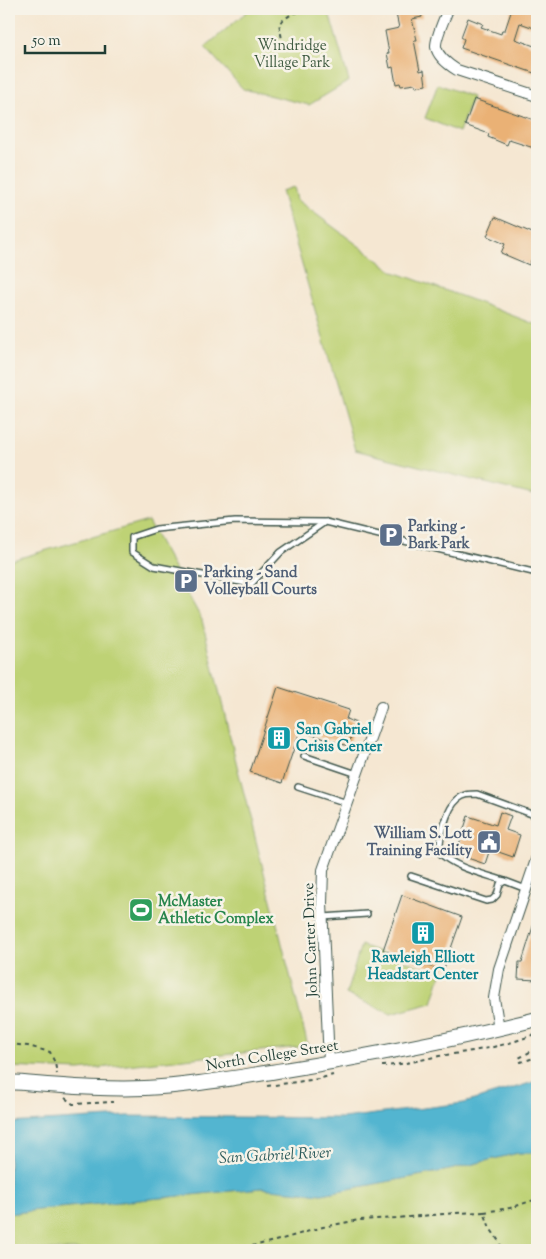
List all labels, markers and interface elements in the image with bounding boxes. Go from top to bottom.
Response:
scale bar [25,22,105,54]
text: 50 m [31,31,61,52]
park label: Windridge Village Park [254,36,330,74]
place label: Parking - Bark Park [408,517,471,555]
parking icon: Parking - Bark Park [378,522,404,548]
place label: Parking - Sand Volleyball Courts [204,563,317,601]
parking icon: Parking - Sand Volleyball Courts [173,568,199,594]
place label: San Gabriel Crisis Center [296,720,383,758]
building icon: San Gabriel Crisis Center [266,725,292,751]
place label: William S. Lott Training Facility [367,824,473,862]
public building icon: William S. Lott Training Facility [476,829,502,855]
street label: John Carter Drive [299,882,324,999]
place label: McMaster Athletic Complex [158,892,274,930]
sports icon: McMaster Athletic Complex [128,897,154,923]
building icon: Rawleigh Elliott Headstart Center [410,920,436,946]
place label: Rawleigh Elliott Headstart Center [368,948,479,986]
street label: North College Street [204,1036,340,1077]
water label: San Gabriel River [218,1142,332,1171]

